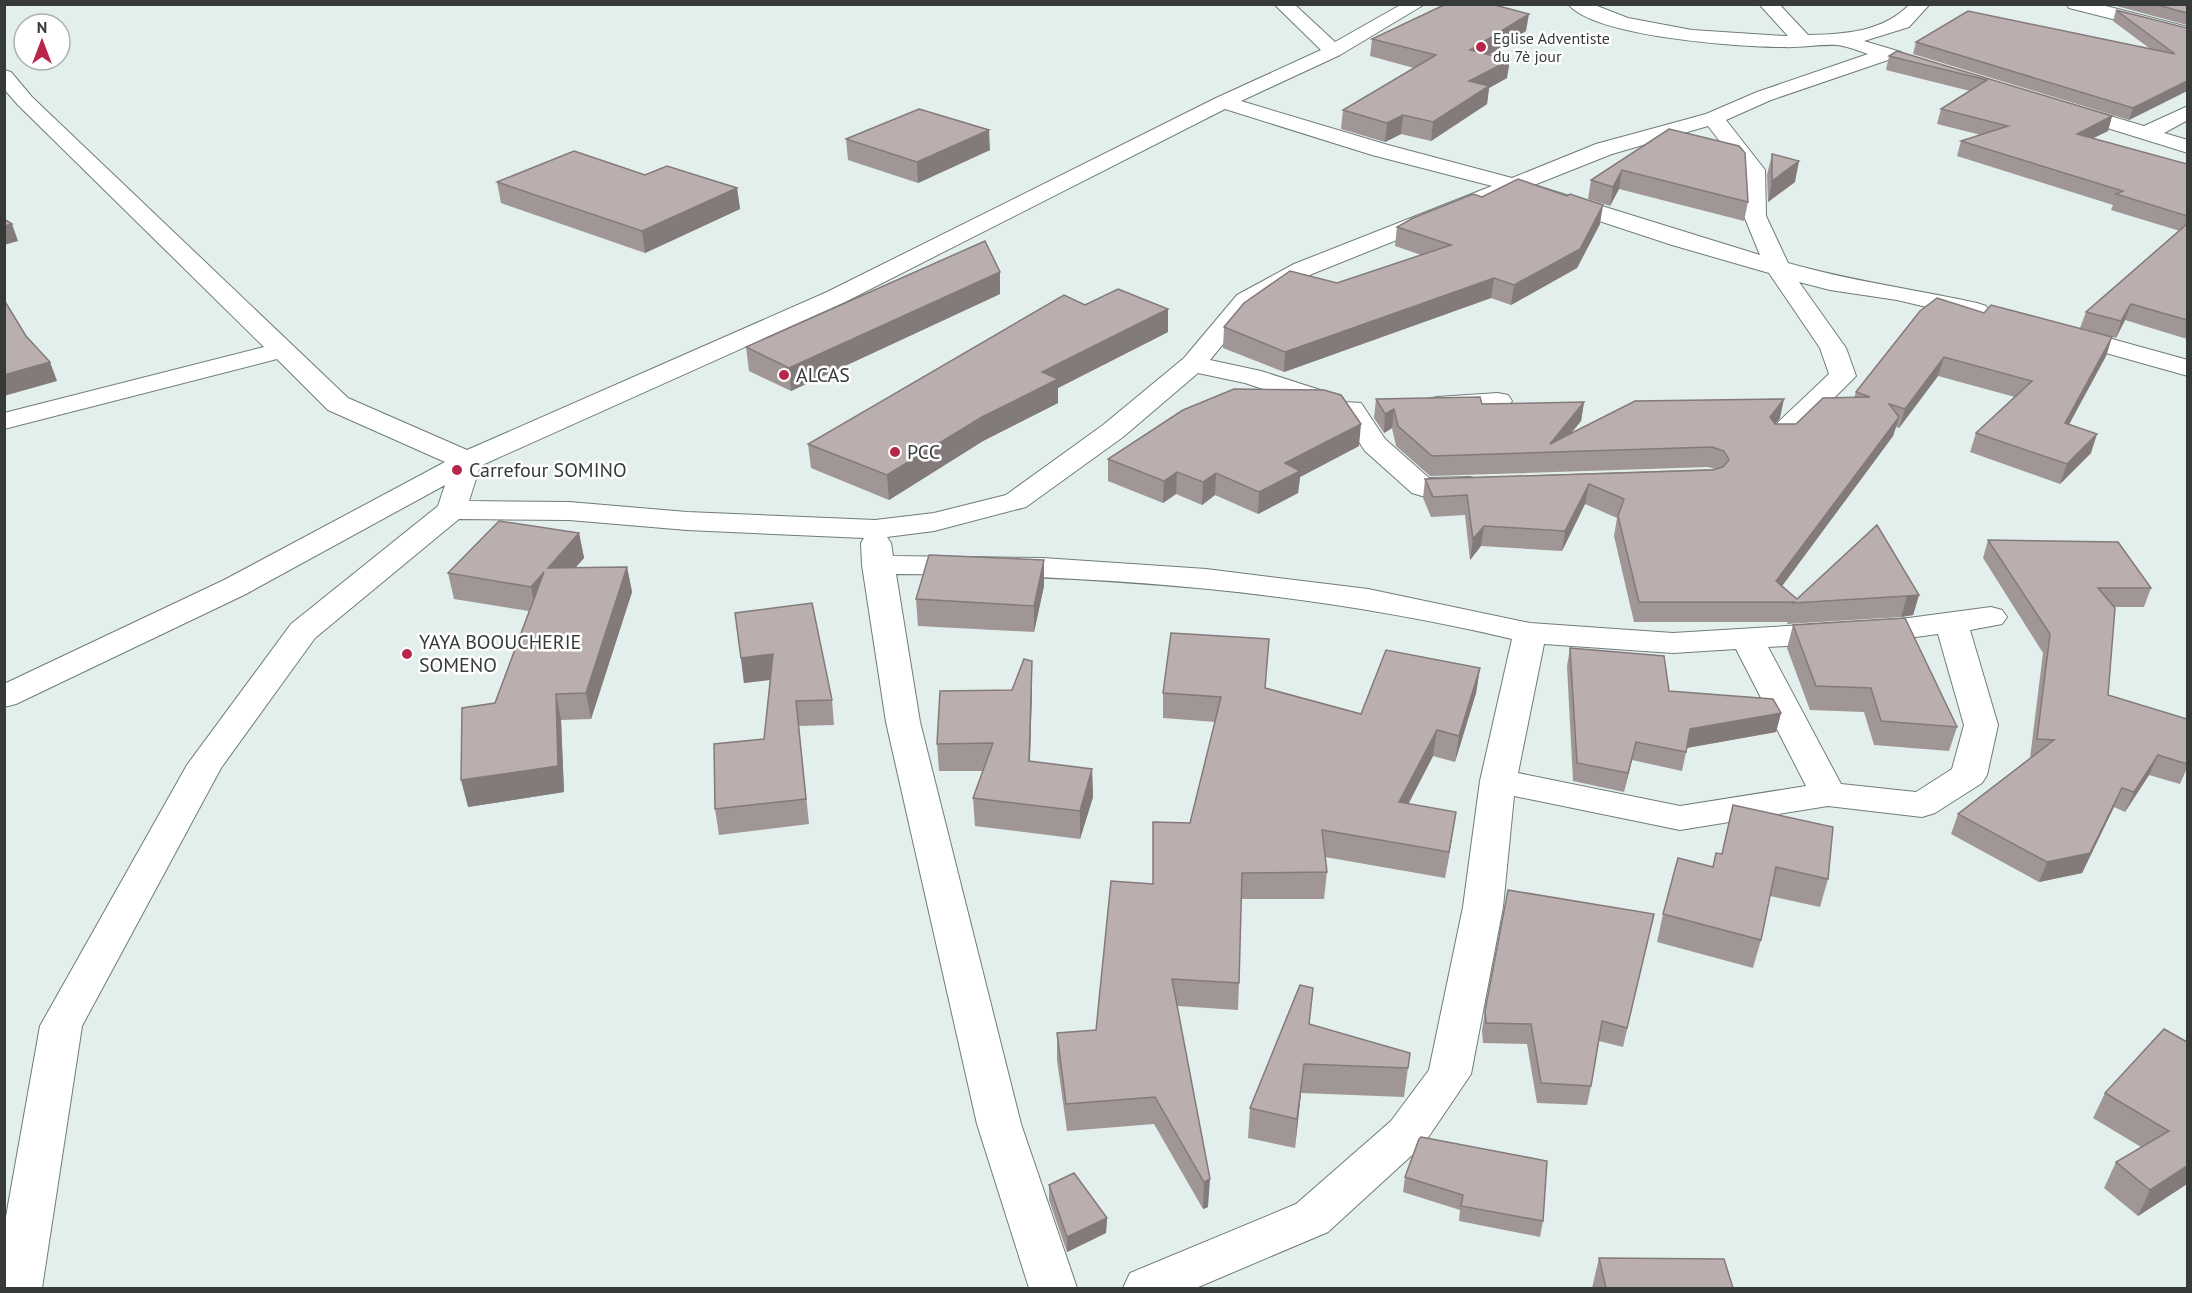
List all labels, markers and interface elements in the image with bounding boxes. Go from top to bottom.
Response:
north arrow [12,12,72,72]
text: N [37,17,47,37]
place label: Eglise Adventiste du 7è jour [1493,28,1610,66]
marker: Eglise Adventiste du 7è jour [1474,40,1488,54]
place label: ALCAS [796,362,850,388]
marker: ALCAS [777,368,791,382]
place label: PCC [907,439,940,465]
marker: PCC [888,445,902,459]
place label: Carrefour SOMINO [469,457,627,483]
marker: Carrefour SOMINO [450,463,464,477]
place label: YAYA BOOUCHERIE SOMENO [419,629,581,678]
marker: YAYA BOOUCHERIE SOMENO [400,647,414,661]

